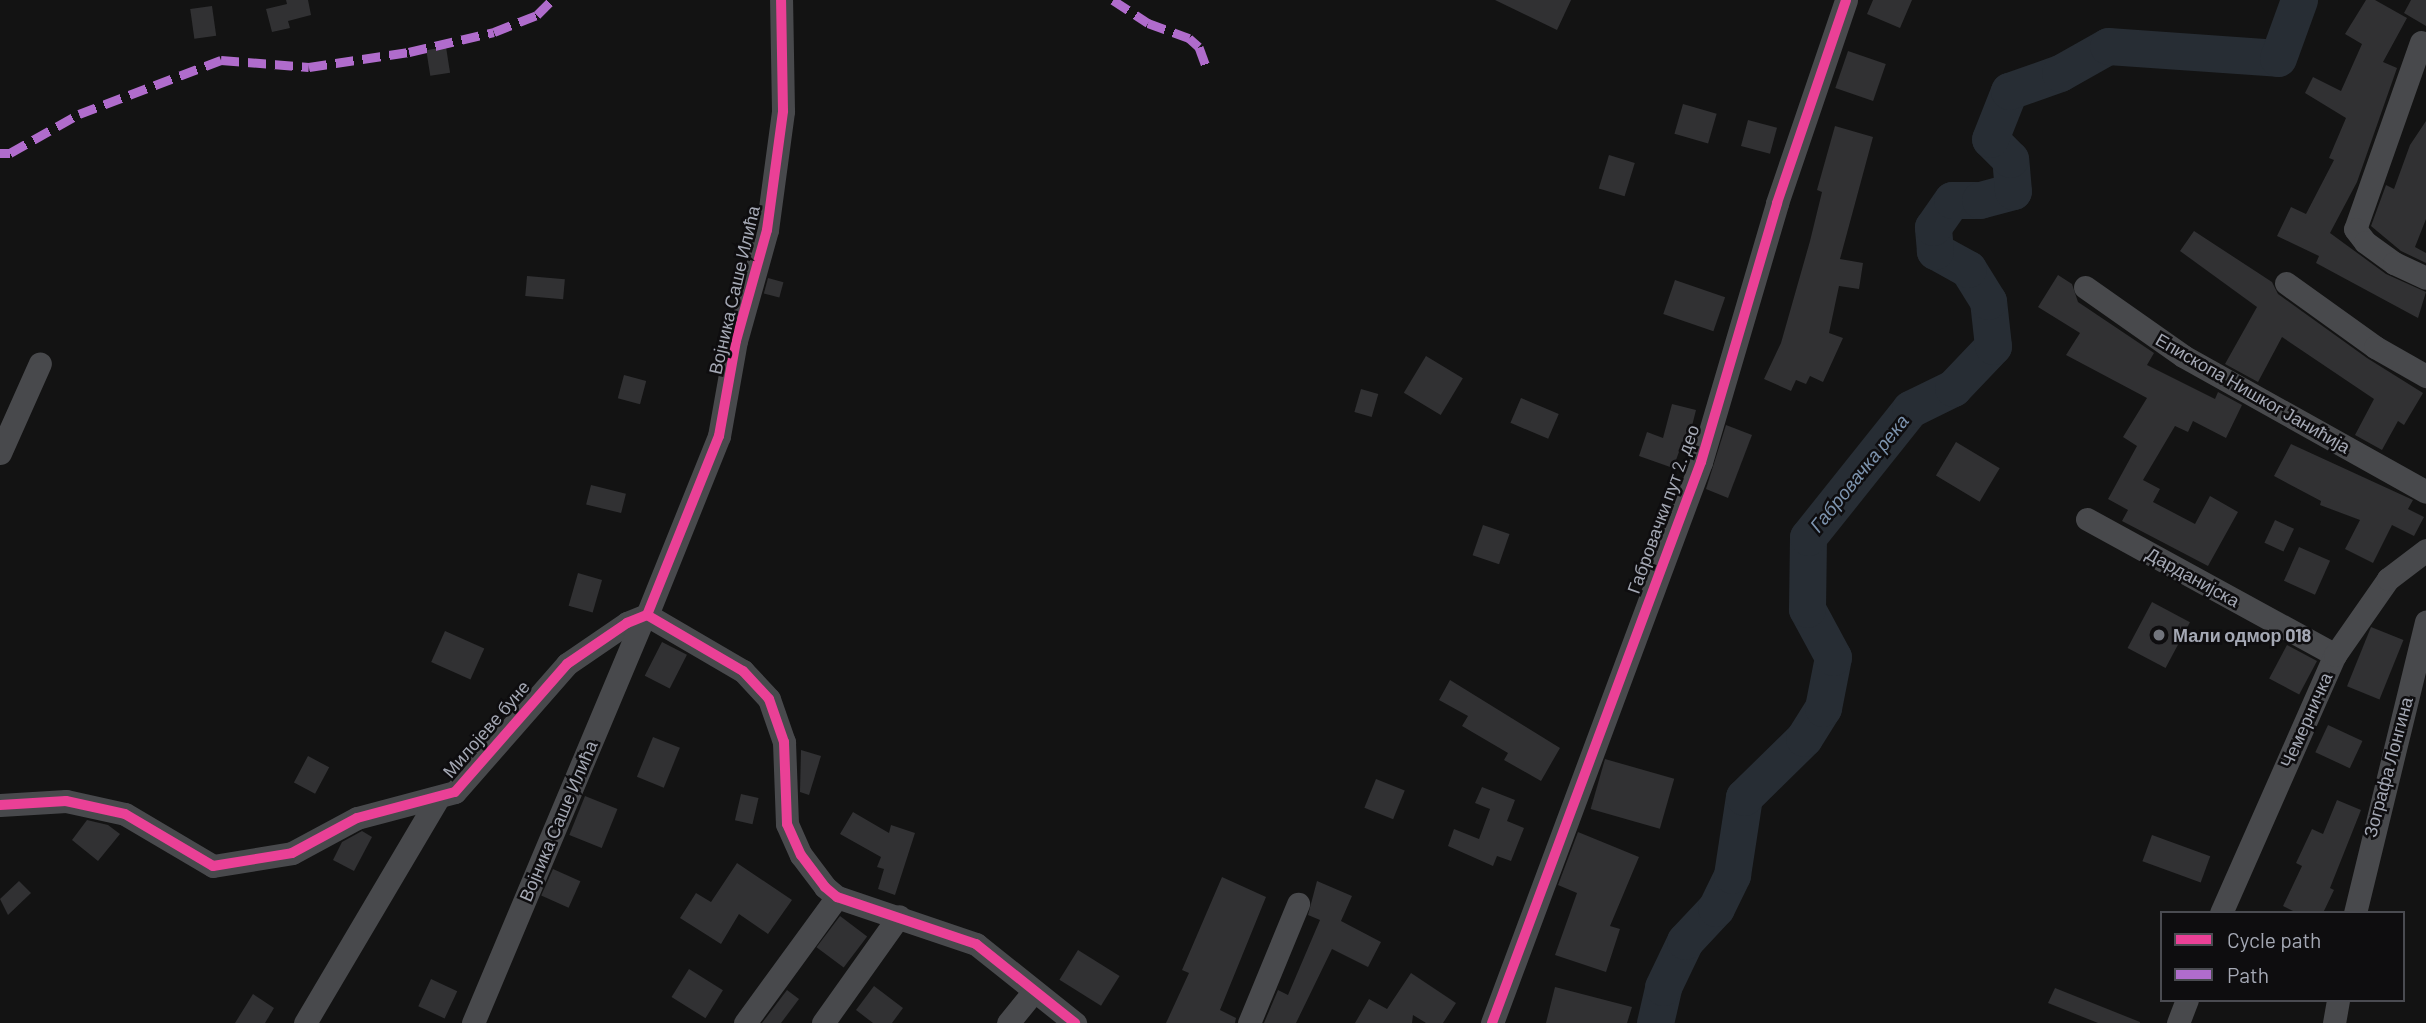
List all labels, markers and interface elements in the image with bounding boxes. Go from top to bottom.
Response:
street label: Војника Саше Илића [704,203,764,377]
street label: Епископа Нишког Јанићија [2152,328,2354,458]
water label: Габровачка река [1805,410,1913,536]
street label: Габровачки пут 2. део [1622,422,1704,596]
street label: Дарданијска [2142,542,2244,612]
place label: Мали одмор 018 [2173,624,2311,646]
marker: Мали одмор 018 [2151,627,2167,643]
street label: Чемерничка [2275,669,2337,771]
street label: Милојеве буне [438,676,534,782]
street label: Зографа Лонгина [2359,695,2417,839]
street label: Војника Саше Илића [514,737,602,905]
legend [2160,911,2405,1002]
text: Cycle path [2227,927,2321,952]
text: Path [2227,962,2269,987]

